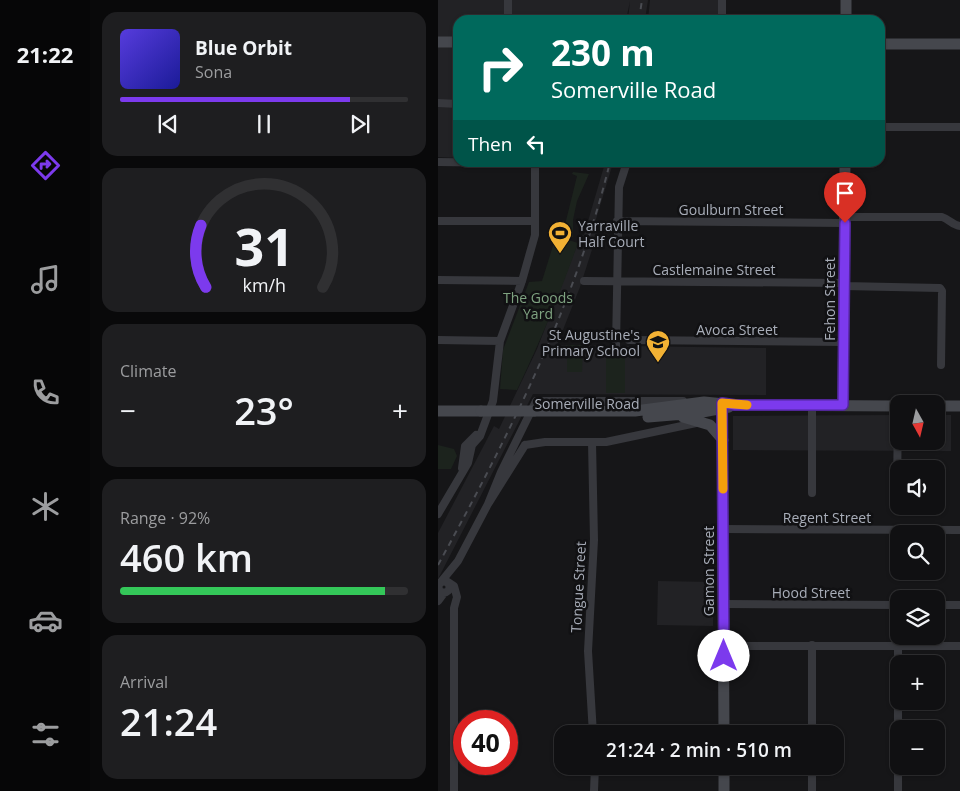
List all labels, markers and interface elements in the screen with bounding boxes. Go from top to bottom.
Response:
text: 230 m [551,29,655,76]
text: Blue Orbit [195,35,292,61]
icon: right [468,35,533,100]
text: 21:22 [17,39,73,69]
text: Sona [195,61,232,83]
text: Somerville Road [551,74,716,104]
icon: previous [154,110,182,138]
icon: pause [250,110,278,138]
icon: next [346,110,374,138]
icon: left [522,130,550,158]
text: Then [468,131,512,157]
icon: directions [28,148,63,183]
pin [824,172,866,223]
icon: arrive [831,179,859,207]
street label: Goulburn Street [679,200,783,219]
text: 31 [234,210,294,281]
place label: Yarraville Half Court [578,216,645,251]
sports icon: Yarraville Half Court [547,220,573,254]
street label: Fehon Street [820,257,839,341]
street label: Castlemaine Street [652,260,776,279]
icon: music [28,262,63,297]
text: km/h [242,273,286,297]
park label: The Goods Yard [503,288,573,323]
street label: Avoca Street [696,320,778,339]
place label: St Augustine's Primary School [542,325,640,360]
school or university icon: St Augustine's Primary School [645,329,671,363]
text: Climate [120,360,177,382]
icon: phone [28,375,63,410]
text: 23° [234,384,294,436]
text: − [120,391,136,429]
text: + [392,391,408,429]
street label: Somerville Road [534,394,640,413]
north arrow [890,395,946,450]
map controls [890,395,945,775]
button: sound [890,460,945,515]
icon: climate [28,489,63,524]
text: Range · 92% [120,507,210,529]
street label: Regent Street [783,508,871,527]
button: search [890,525,945,580]
street label: Gamon Street [699,526,718,616]
text: 460 km [120,531,253,583]
street label: Tongue Street [566,541,590,633]
street label: Hood Street [772,583,850,602]
button: layers [890,590,945,645]
icon: car [28,603,63,638]
position arrow [697,629,749,681]
button: + [890,655,945,710]
text: Arrival [120,671,168,693]
text: 21:24 [120,695,217,747]
speed limit sign: 40 [453,710,518,775]
icon: filters [28,717,63,752]
button: − [890,720,945,775]
text: 21:24 · 2 min · 510 m [606,737,792,763]

